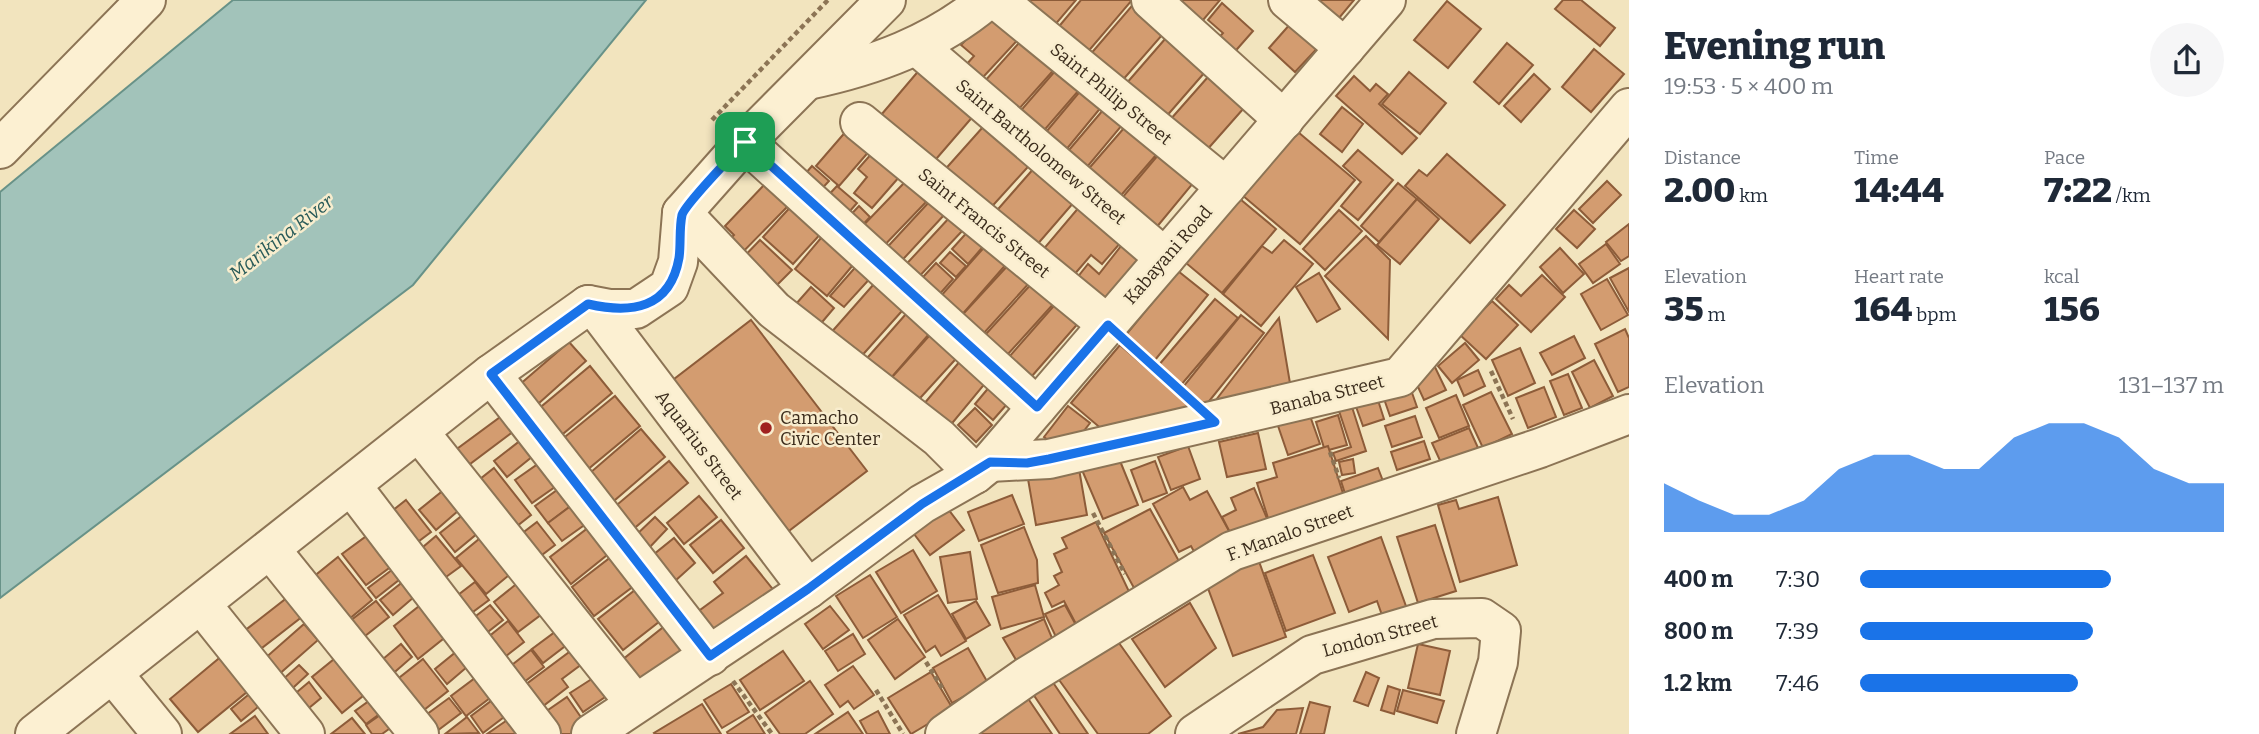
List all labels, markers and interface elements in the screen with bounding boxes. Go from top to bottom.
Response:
text: Evening run [1664,23,1885,69]
button: share [2150,23,2224,97]
street label: Saint Philip Street [1046,38,1177,150]
text: 19:53 · 5 × 400 m [1664,72,1833,100]
street label: Saint Bartholomew Street [952,74,1131,230]
pin [715,112,775,172]
icon: arrive [726,123,764,161]
text: Distance [1664,146,1741,169]
text: Time [1854,146,1899,169]
text: Pace [2044,146,2085,169]
street label: Saint Francis Street [914,163,1055,283]
text: 2.00 [1664,169,1735,211]
text: 14:44 [1854,169,1944,211]
text: 7:22 [2044,169,2112,211]
text: km [1735,184,1768,207]
text: /km [2112,184,2151,207]
water label: Marikina River [225,189,339,285]
street label: Kabayani Road [1119,201,1217,309]
text: Elevation [1664,265,1747,288]
text: Heart rate [1854,265,1944,288]
text: kcal [2044,265,2079,288]
text: 35 [1664,288,1704,330]
text: 164 [1854,288,1912,330]
text: 156 [2044,288,2100,330]
text: m [1704,303,1726,326]
text: bpm [1912,303,1957,326]
street label: Banaba Street [1268,370,1387,420]
text: Elevation [1664,371,1764,399]
text: 131–137 m [2118,371,2224,399]
street label: Aquarius Street [651,386,748,504]
place label: Camacho Civic Center [780,407,880,450]
marker: Camacho Civic Center [758,420,774,436]
street label: F. Manalo Street [1224,500,1356,566]
text: 400 m [1664,565,1733,593]
text: 7:30 [1776,565,1820,593]
street label: London Street [1320,610,1440,662]
text: 800 m [1664,617,1733,645]
text: 7:39 [1776,617,1819,645]
text: 1.2 km [1664,669,1732,697]
text: 7:46 [1776,669,1819,697]

